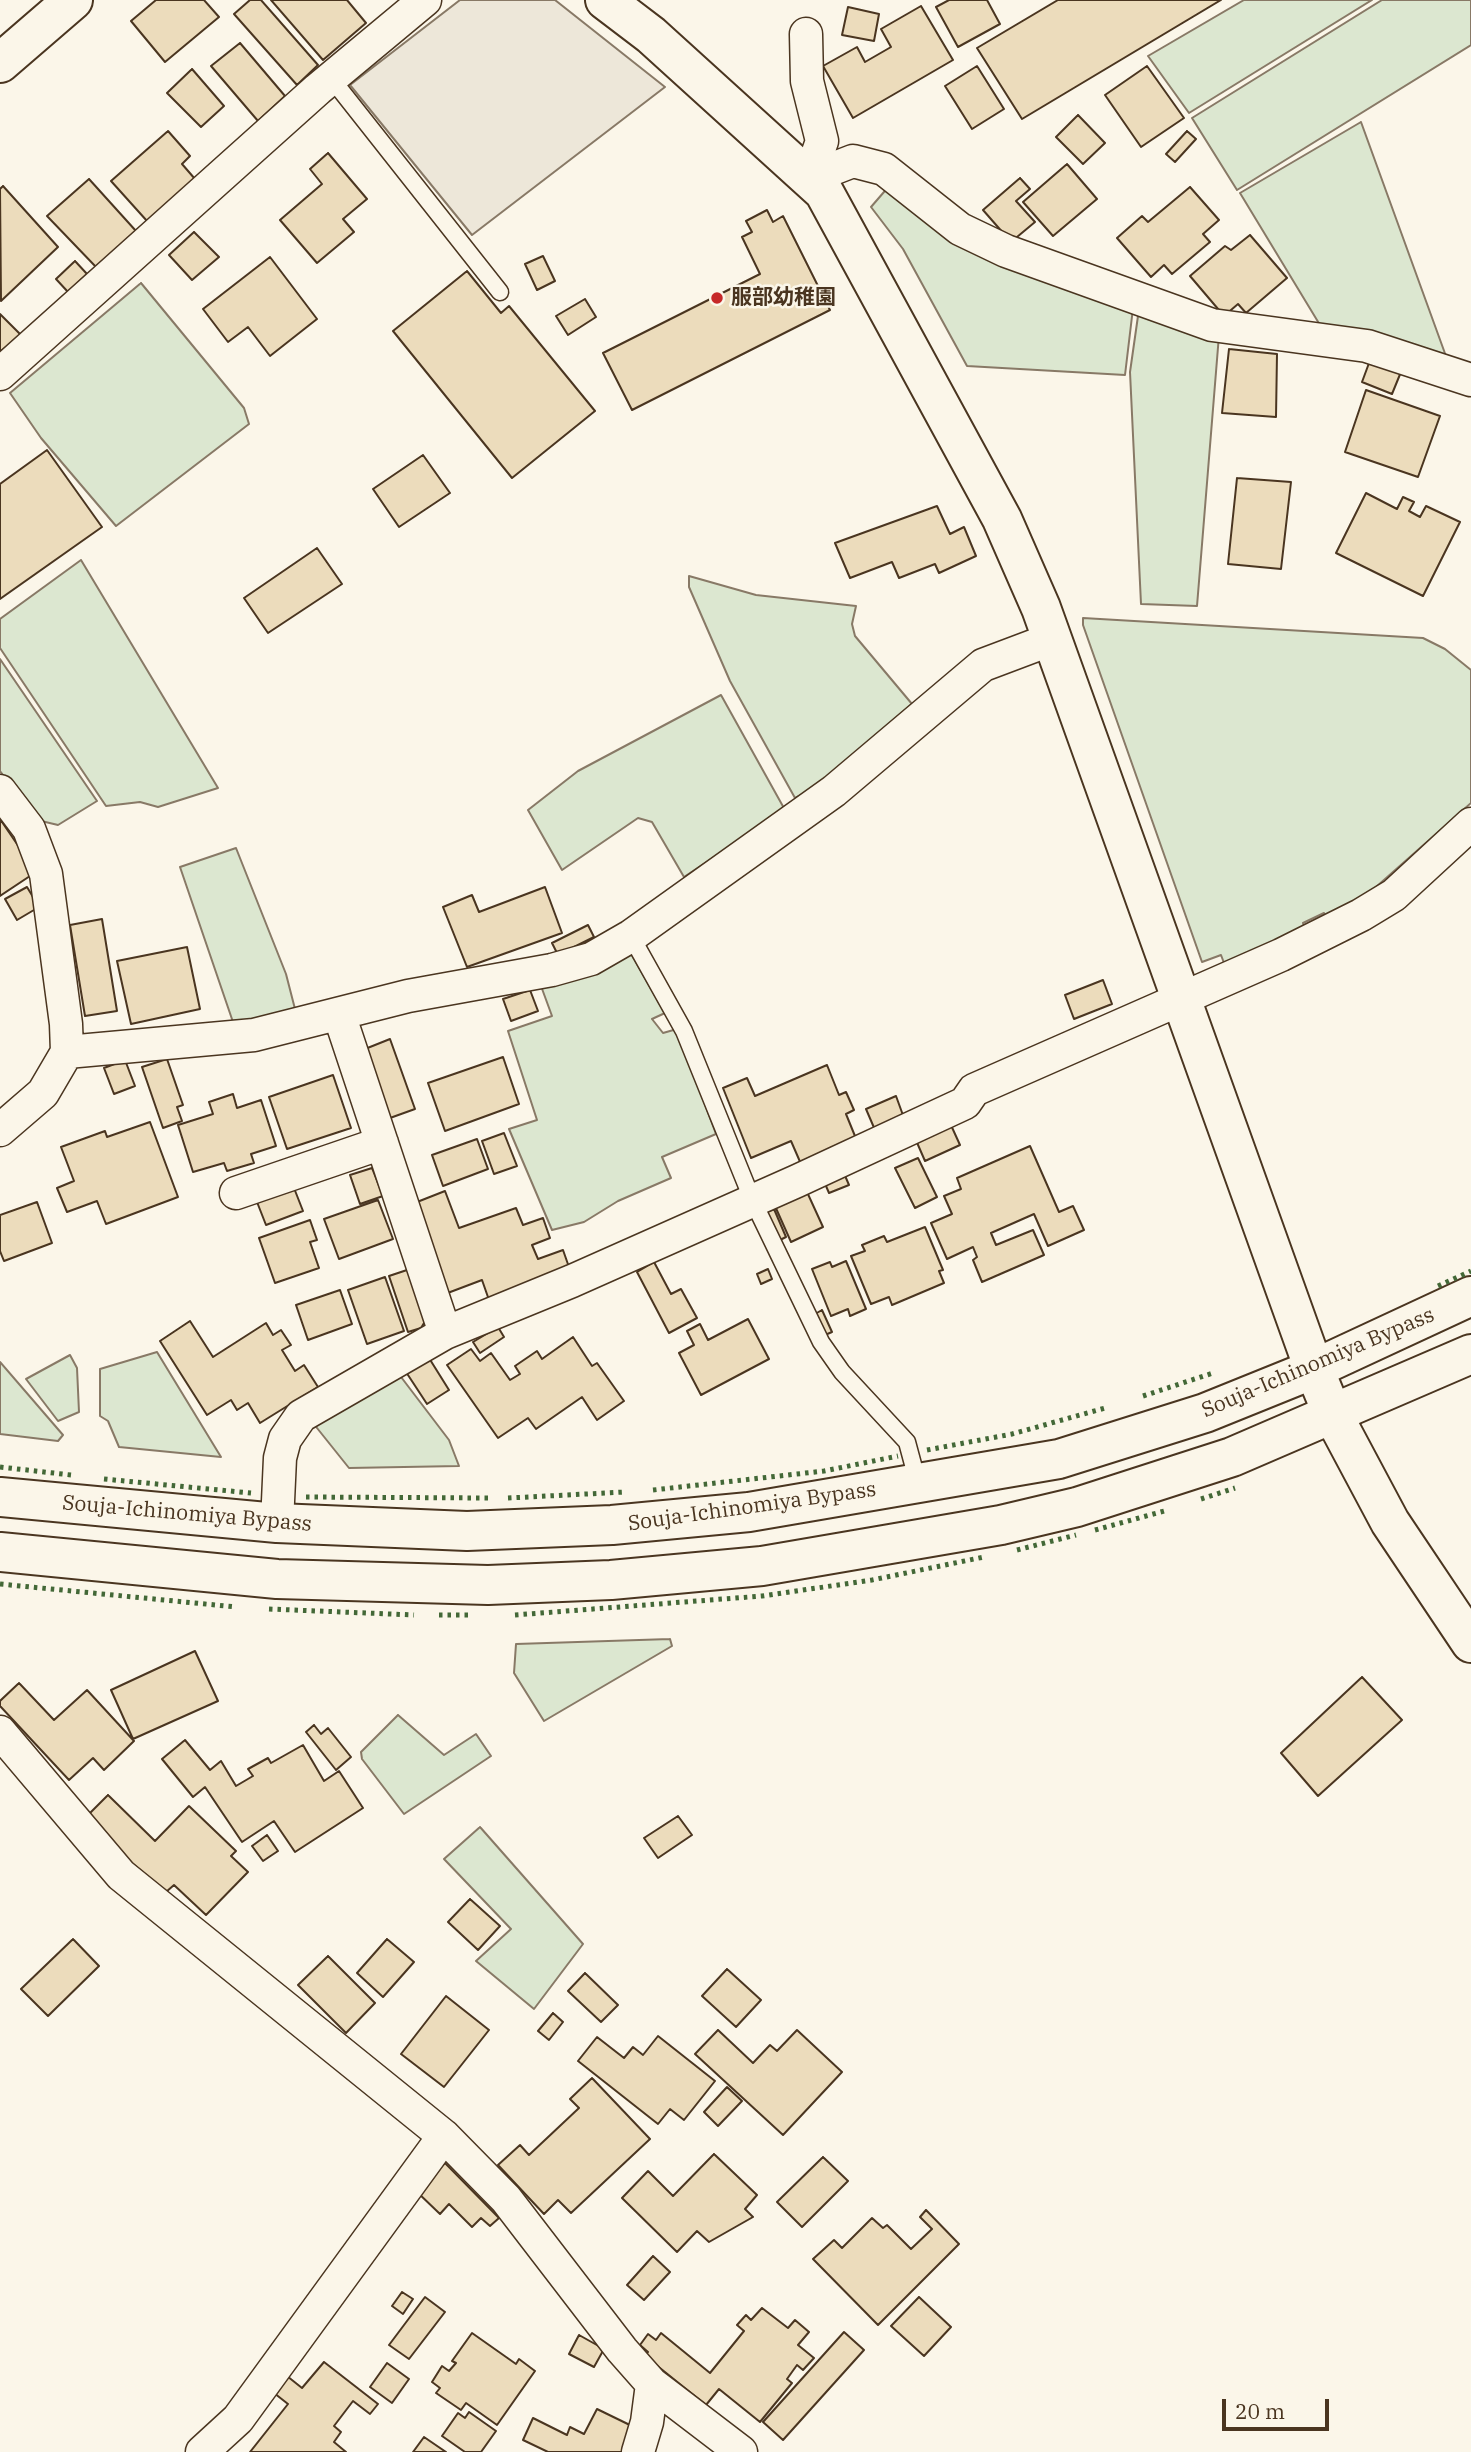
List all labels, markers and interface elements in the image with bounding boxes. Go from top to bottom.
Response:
place label: 服部幼稚園 [731,285,836,311]
marker: 服部幼稚園 [709,290,725,306]
street label: Souja-Ichinomiya Bypass [1198,1302,1438,1424]
street label: Souja-Ichinomiya Bypass [626,1477,878,1537]
street label: Souja-Ichinomiya Bypass [61,1491,313,1537]
scale bar [1226,2386,1333,2430]
text: 20 m [1235,2397,1285,2425]

